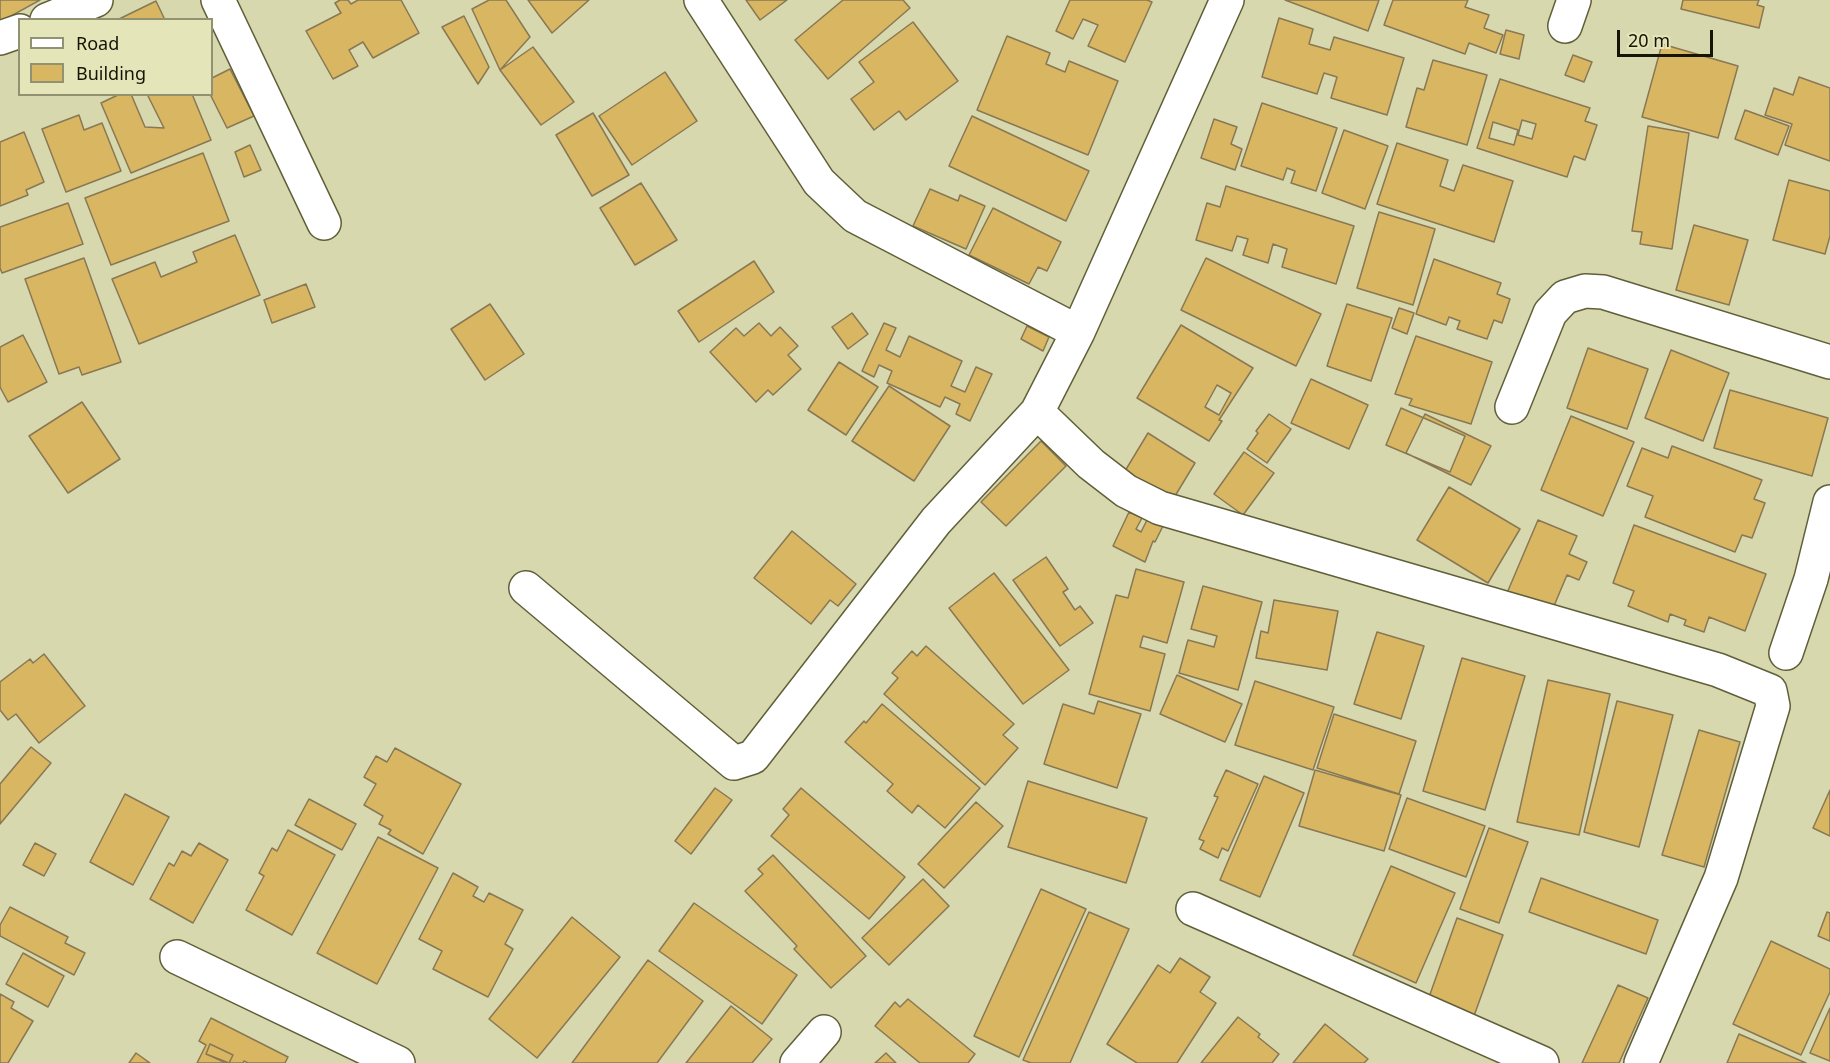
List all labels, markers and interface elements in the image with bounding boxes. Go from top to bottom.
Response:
legend [18,18,213,96]
scale bar [1620,18,1716,56]
text: 20 m [1628,28,1670,52]
text: Road [76,31,119,55]
text: Building [76,61,146,85]

